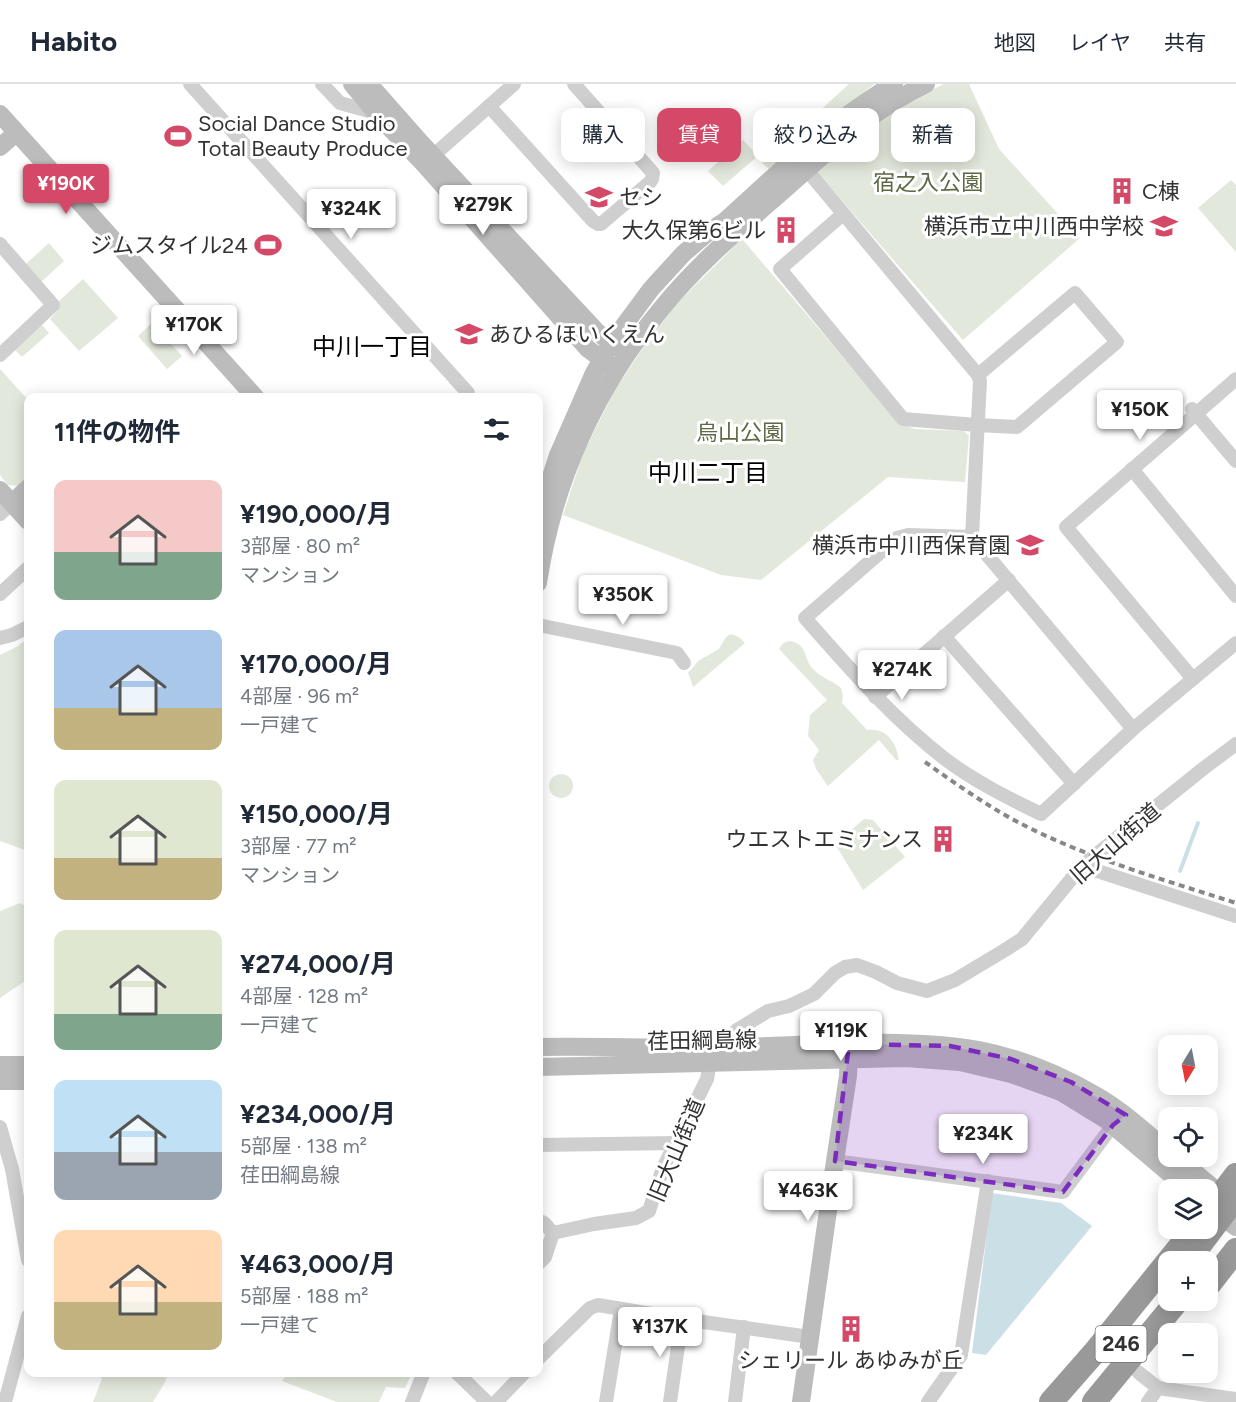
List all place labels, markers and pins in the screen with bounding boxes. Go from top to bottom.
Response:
place label: Social Dance Studio Total Beauty Produce [198,110,408,162]
sports icon: Social Dance Studio Total Beauty Produce [163,121,193,151]
pin: ¥190K [24,164,108,215]
building icon: C棟 [1107,176,1137,206]
place label: C棟 [1142,178,1180,205]
school or university icon: セシ [584,182,614,212]
place label: セシ [619,184,663,211]
pin: ¥279K [441,185,525,236]
pin: ¥324K [309,189,393,240]
school or university icon: 横浜市立中川西中学校 [1149,211,1179,241]
place label: 横浜市立中川西中学校 [924,213,1144,240]
building icon: 大久保第6ビル [771,215,801,245]
place label: 大久保第6ビル [622,217,766,244]
sports icon: ジムスタイル24 [253,230,283,260]
place label: ジムスタイル24 [90,232,248,259]
pin: ¥170K [152,305,236,356]
school or university icon: あひるほいくえん [454,319,484,349]
place label: あひるほいくえん [489,321,665,348]
pin: ¥150K [1098,390,1182,441]
school or university icon: 横浜市中川西保育園 [1015,530,1045,560]
place label: 横浜市中川西保育園 [812,532,1010,559]
pin: ¥350K [581,575,665,626]
pin: ¥274K [860,650,944,701]
building icon: ウエストエミナンス [928,824,958,854]
place label: ウエストエミナンス [725,826,923,853]
pin: ¥119K [799,1011,883,1062]
pin: ¥234K [941,1114,1025,1165]
pin: ¥463K [766,1171,850,1222]
pin: ¥137K [618,1307,702,1358]
building icon: シェリール あゆみが丘 [836,1314,866,1344]
place label: シェリール あゆみが丘 [738,1347,964,1374]

